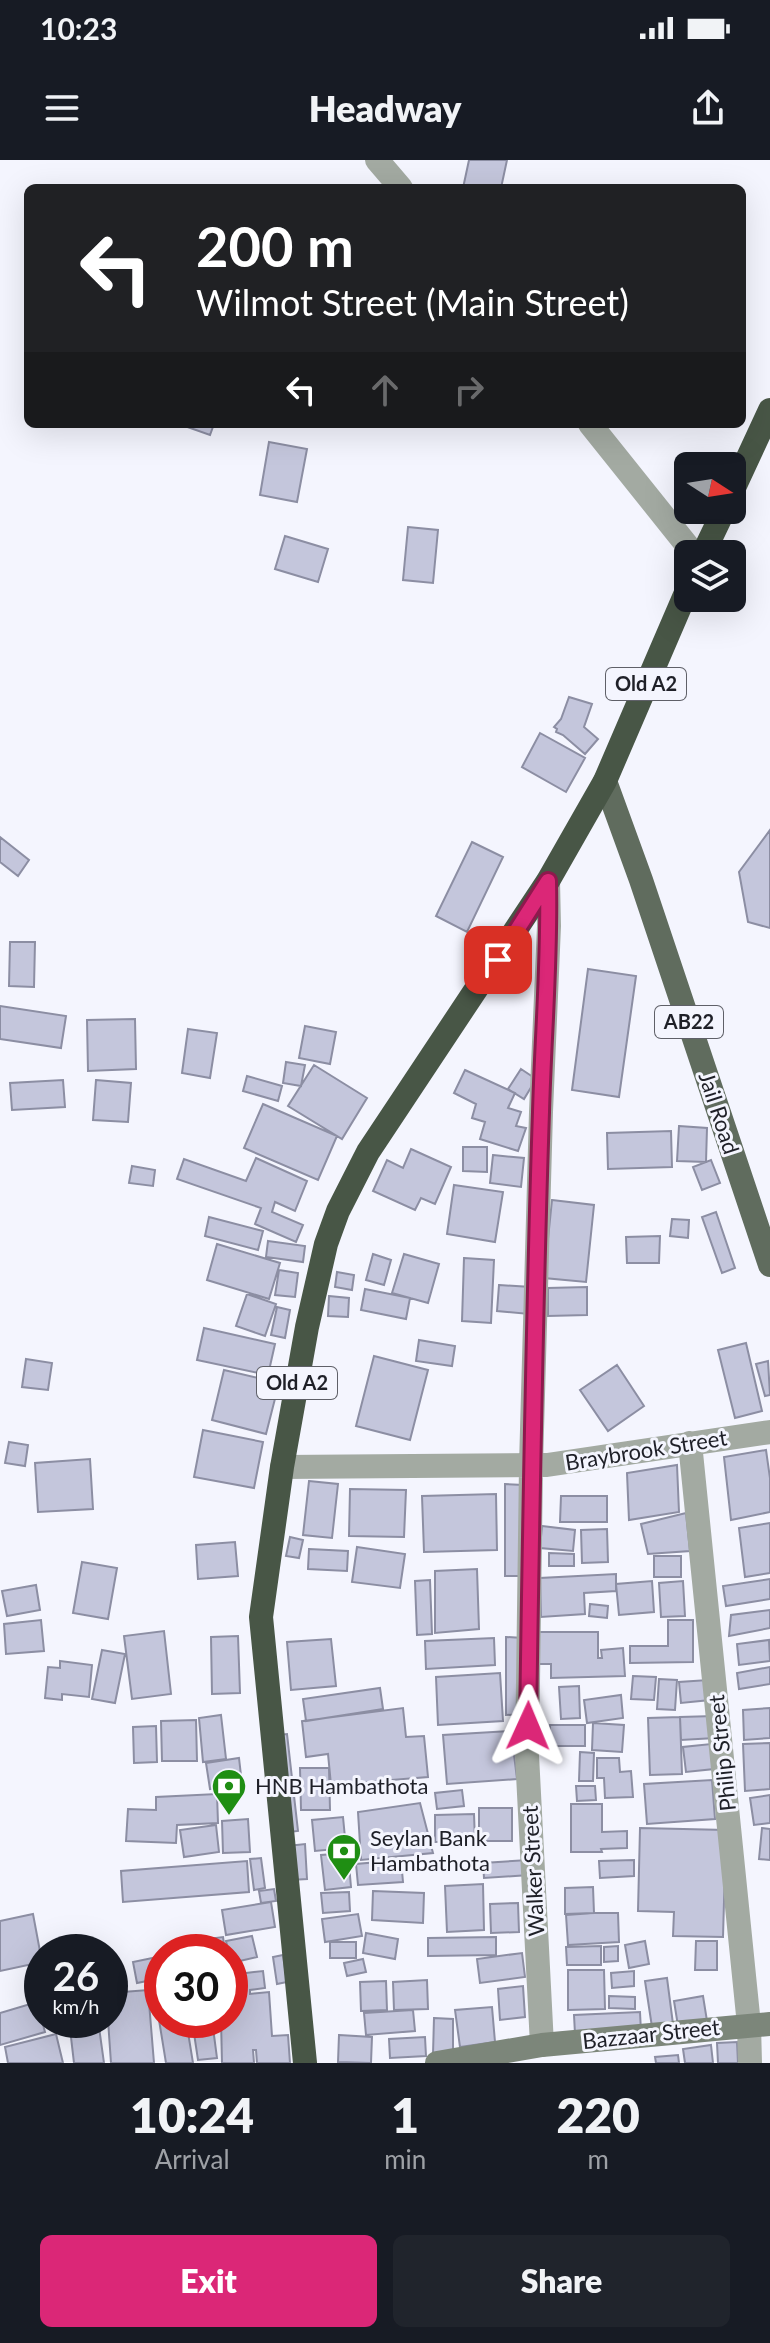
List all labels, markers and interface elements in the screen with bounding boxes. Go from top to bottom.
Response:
text: 10:23 [40,10,117,46]
icon: menu [40,86,84,130]
text: Headway [309,86,461,130]
icon: share [686,86,730,130]
text: 200 m [196,212,354,279]
icon: left [64,216,168,320]
text: Wilmot Street (Main Street) [196,280,629,324]
icon: left [279,368,323,412]
icon: ahead [363,368,407,412]
icon: right [447,368,491,412]
north arrow [674,452,746,524]
map controls [674,452,746,612]
button: layers [674,540,746,612]
road number: Old A2 [606,668,686,700]
pin [464,926,532,994]
icon: arrive [476,938,520,982]
road number: AB22 [655,1006,723,1038]
street label: Jail Road [694,1068,745,1157]
road number: Old A2 [257,1367,337,1399]
street label: Braybrook Street [563,1423,729,1476]
position arrow [486,1684,570,1768]
street label: Philip Street [702,1693,741,1813]
bank icon: HNB Hambathota [210,1767,248,1817]
place label: HNB Hambathota [255,1772,428,1799]
street label: Walker Street [516,1805,549,1937]
place label: Seylan Bank Hambathota [370,1824,490,1876]
bank icon: Seylan Bank Hambathota [325,1832,363,1882]
speed limit sign: 30 [144,1934,248,2038]
text: 26 [53,1952,99,2000]
text: km/h [53,1994,99,2018]
street label: Bazzaar Street [581,2013,721,2054]
text: 10:24 [130,2086,254,2143]
text: 1 [391,2086,419,2143]
text: 220 [556,2086,640,2143]
text: Arrival [155,2143,230,2175]
text: min [384,2143,426,2175]
text: m [587,2143,609,2175]
button: Exit [40,2235,377,2327]
button: Share [393,2235,730,2327]

